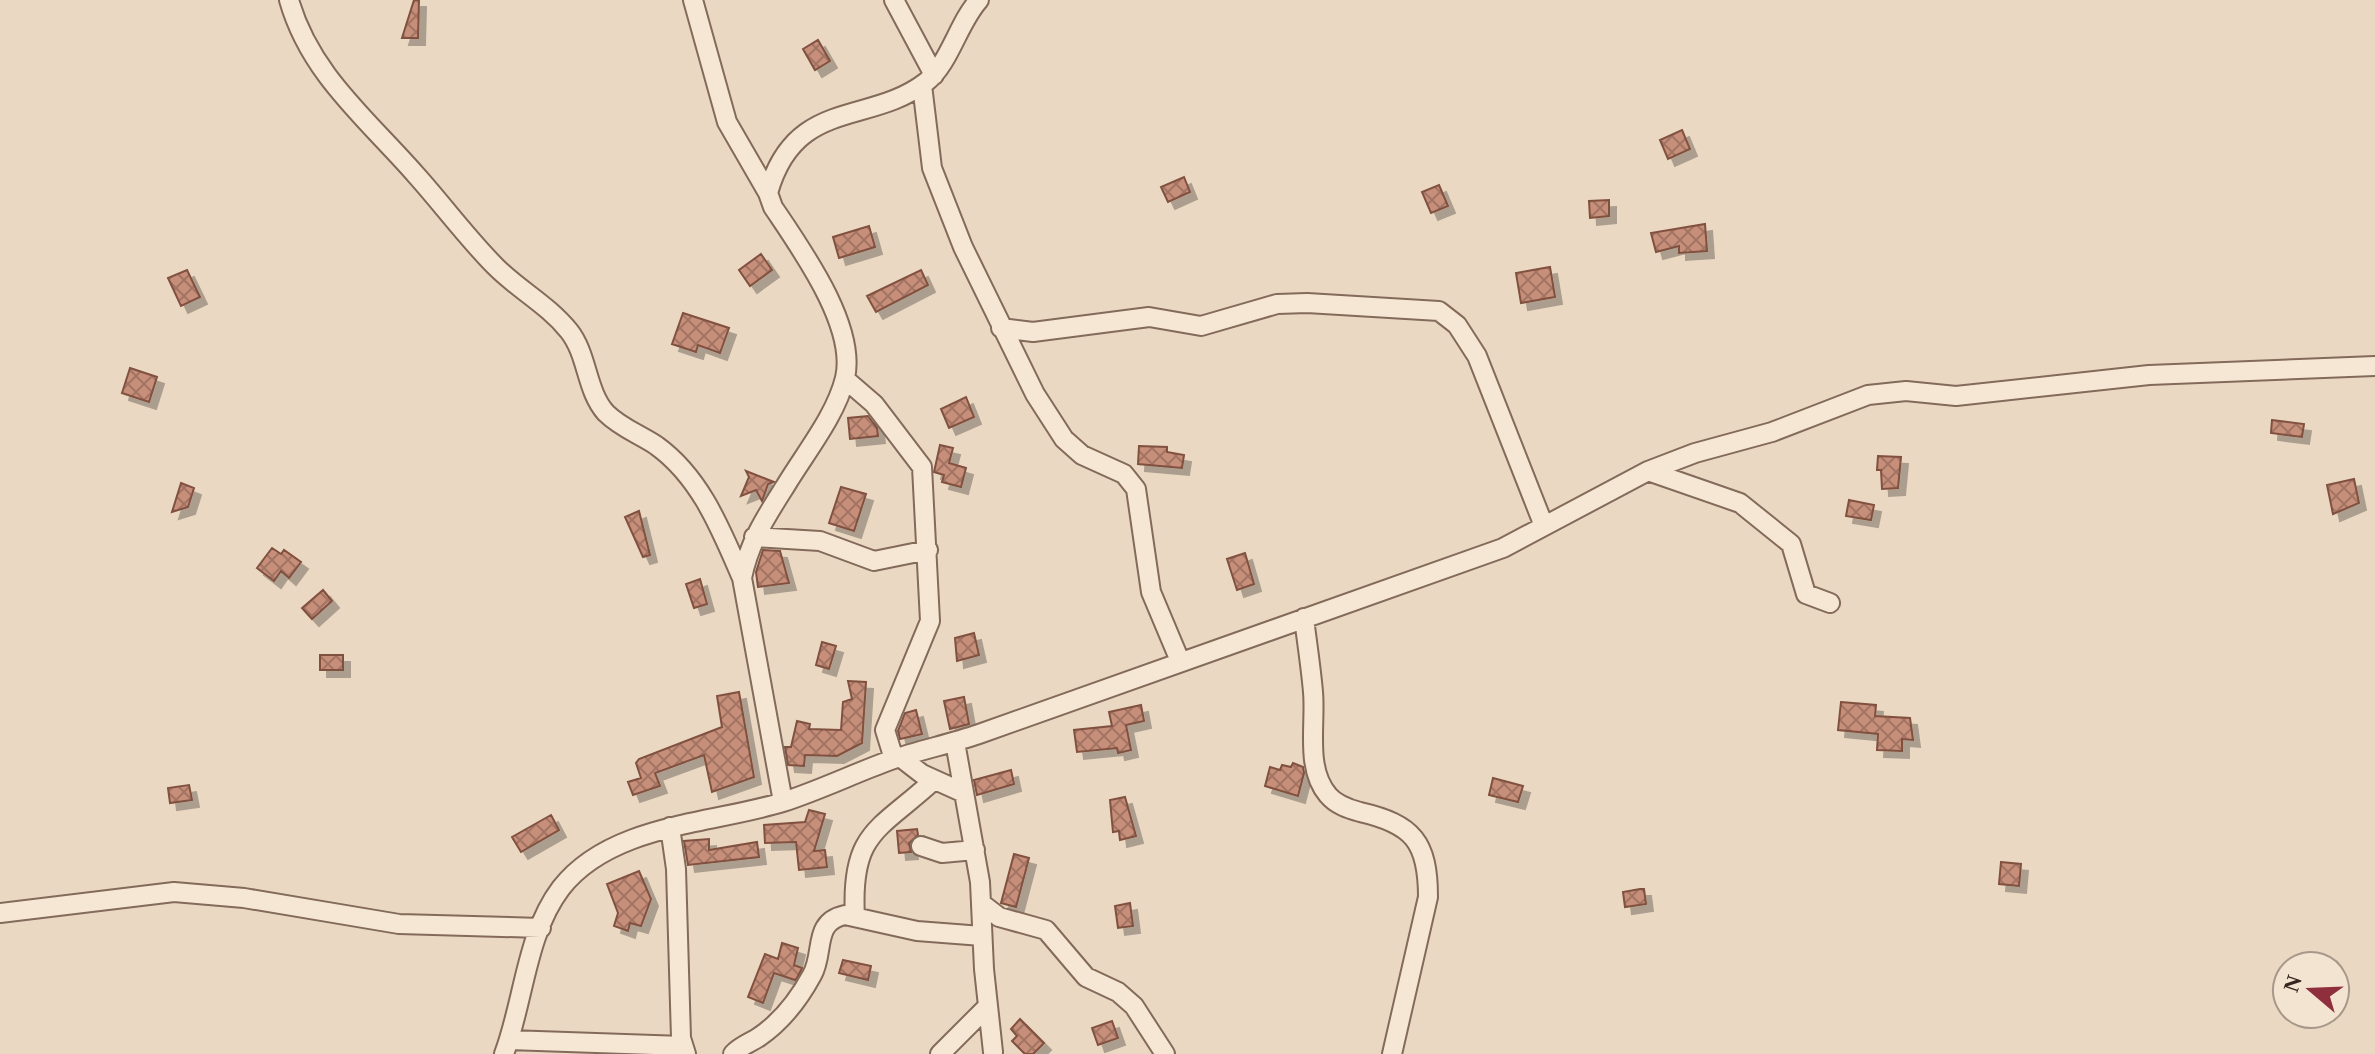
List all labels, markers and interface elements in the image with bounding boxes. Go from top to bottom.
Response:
north arrow [2271,950,2351,1030]
text: N [2278,972,2307,995]

